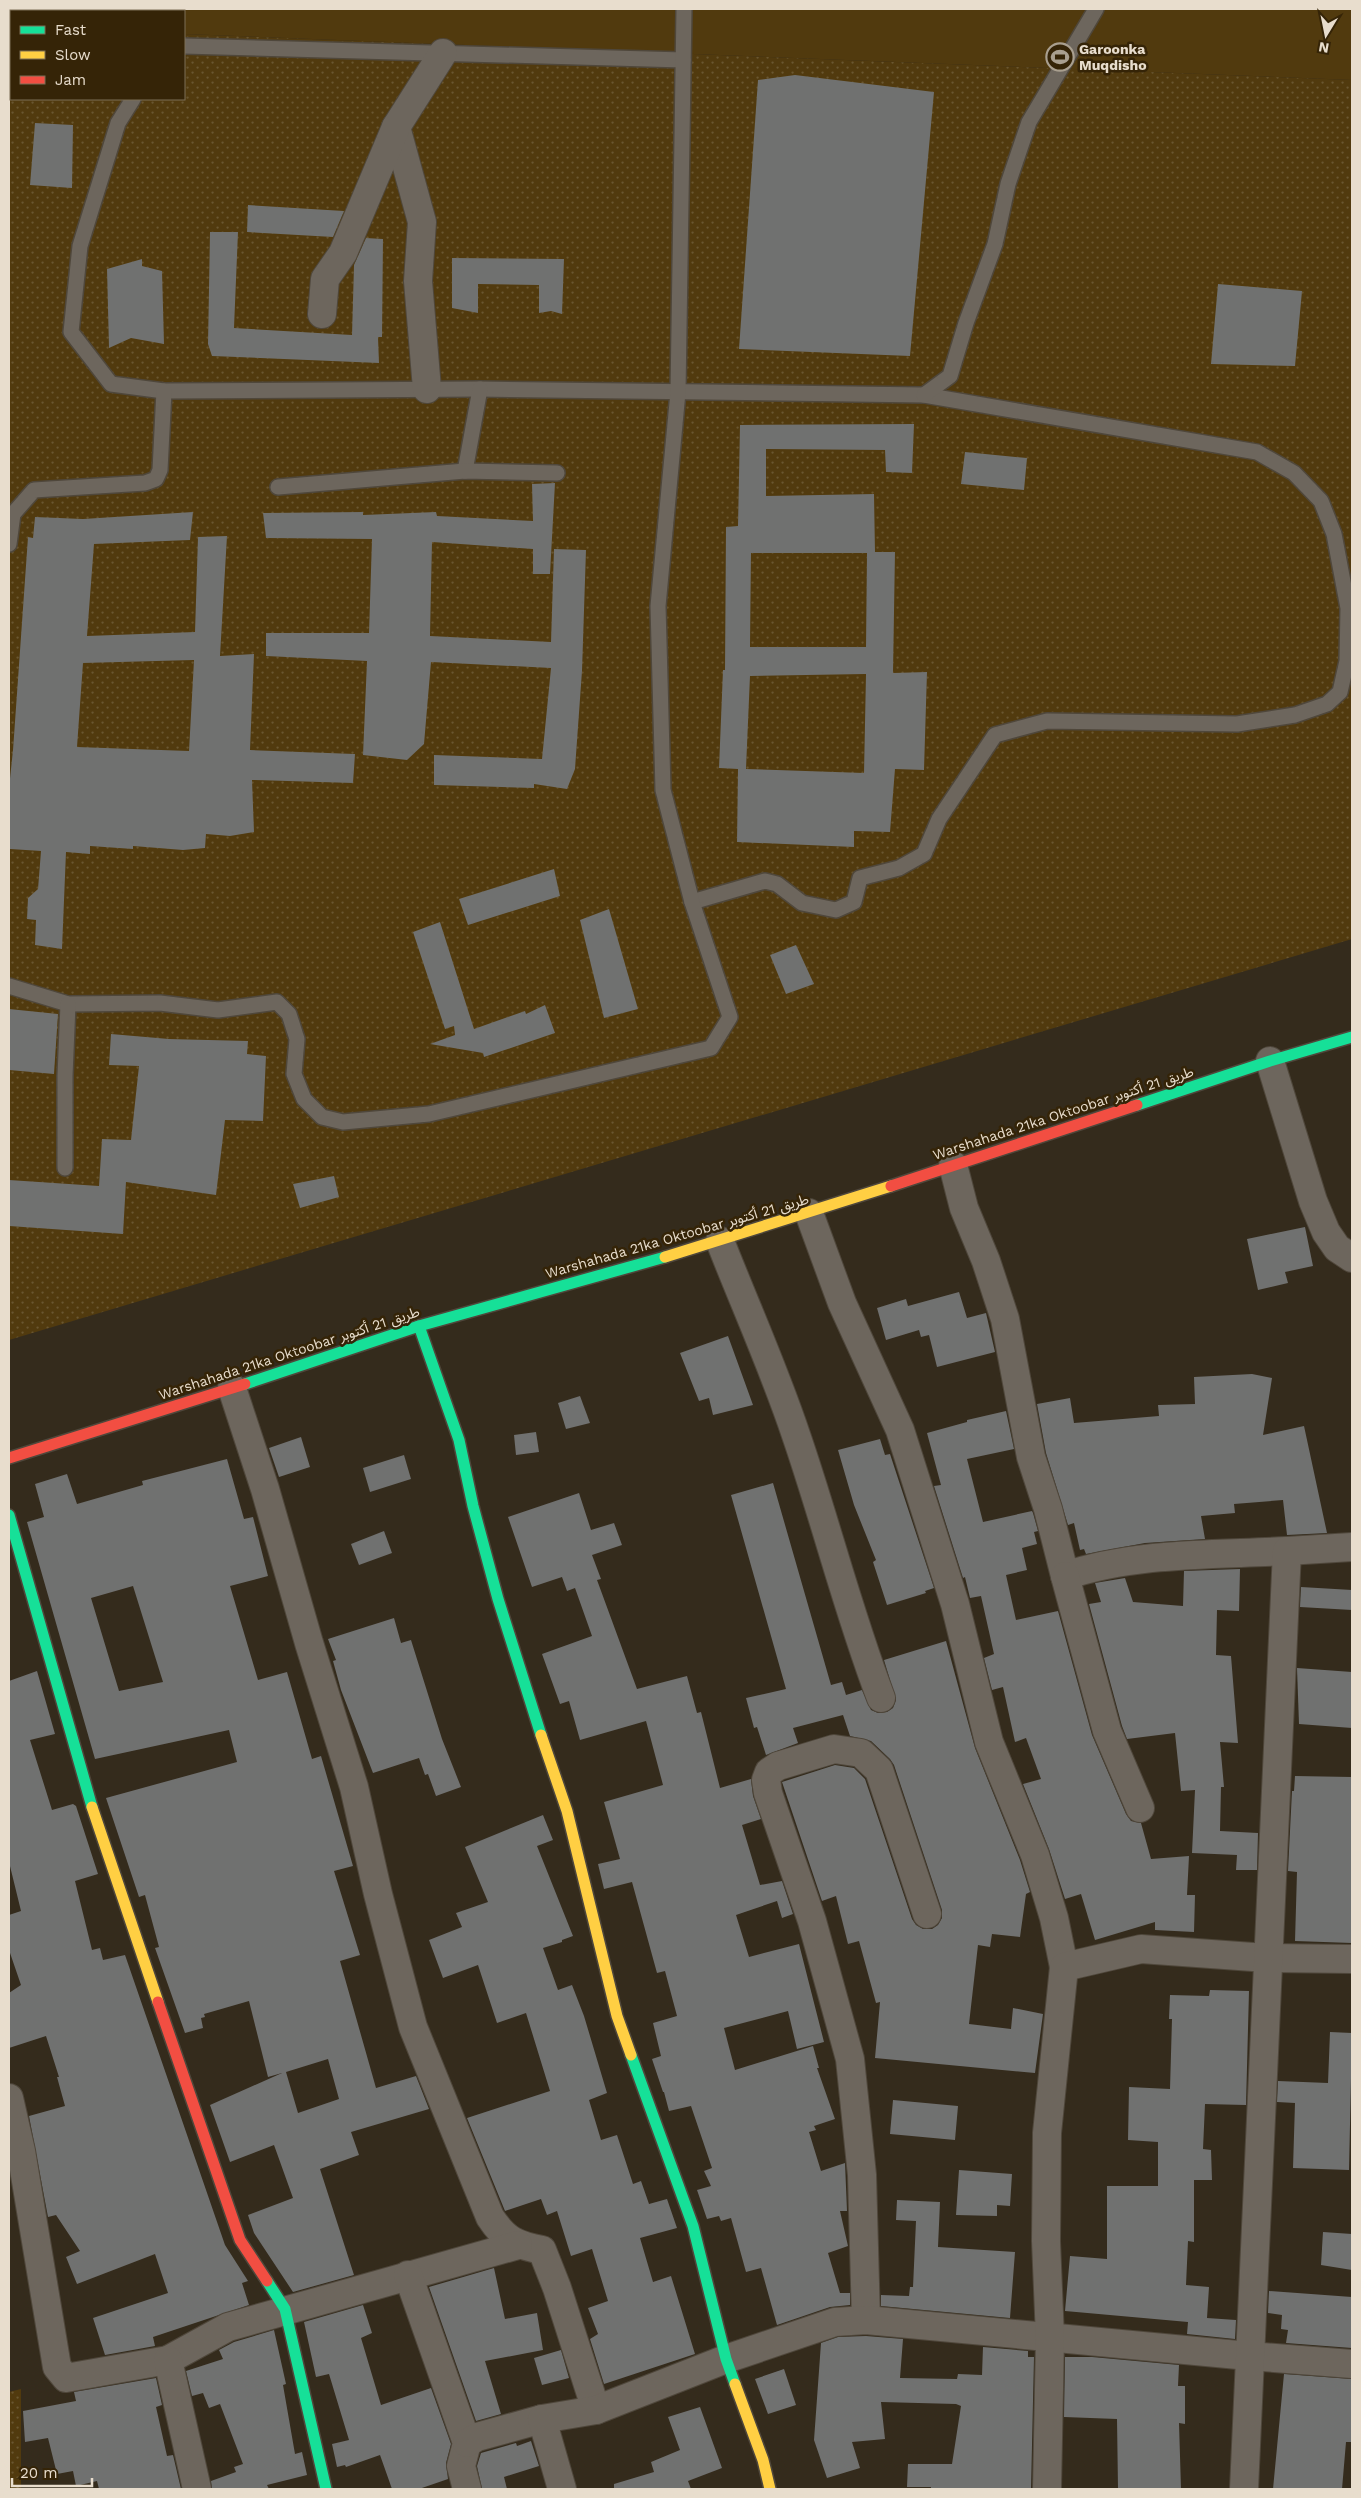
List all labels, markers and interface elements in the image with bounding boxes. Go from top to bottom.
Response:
legend [10,10,185,100]
north arrow [1301,10,1351,60]
text: Fast [55,21,87,39]
text: N [1317,39,1330,57]
place label: Garoonka Muqdisho [1079,41,1147,73]
sports icon: Garoonka Muqdisho [1045,42,1075,72]
text: Slow [55,46,91,64]
text: Jam [55,71,86,89]
street label: Warshahada 21ka Oktoobar طريق 21 أكتوبر [930,1062,1196,1165]
street label: Warshahada 21ka Oktoobar طريق 21 أكتوبر [543,1190,811,1283]
street label: Warshahada 21ka Oktoobar طريق 21 أكتوبر [156,1302,422,1405]
scale bar [12,2456,92,2488]
text: 20 m [20,2464,58,2482]

